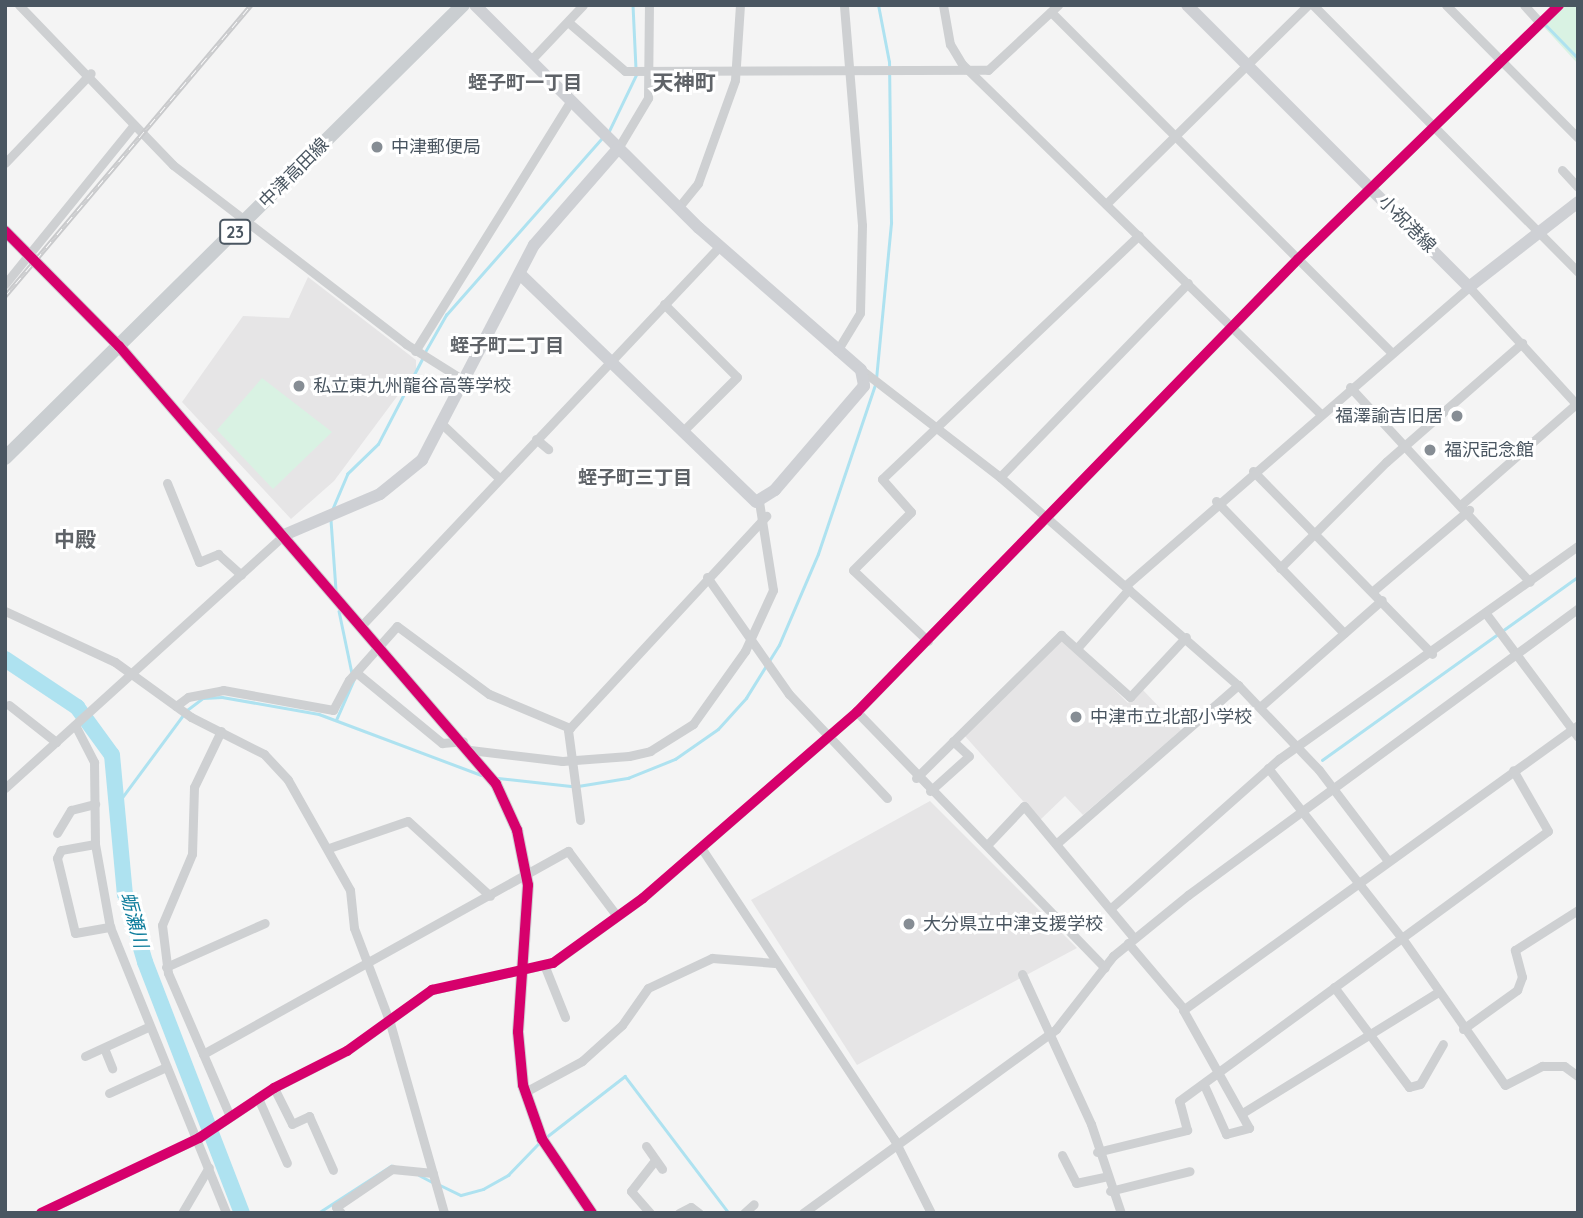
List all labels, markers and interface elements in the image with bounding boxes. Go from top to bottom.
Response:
district label: 天神町 [653,69,715,95]
district label: 蛭子町一丁目 [468,72,582,94]
street label: 中津高田線 [255,134,333,212]
place label: 中津郵便局 [391,136,481,158]
marker: 中津郵便局 [369,139,385,155]
street label: 小祝港線 [1374,191,1440,257]
road number: 23 [218,220,252,244]
district label: 蛭子町二丁目 [450,335,564,357]
place label: 私立東九州龍谷高等学校 [313,375,511,397]
marker: 私立東九州龍谷高等学校 [291,378,307,394]
place label: 福澤諭吉旧居 [1335,405,1443,427]
marker: 福澤諭吉旧居 [1449,408,1465,424]
place label: 福沢記念館 [1444,439,1534,461]
marker: 福沢記念館 [1422,442,1438,458]
district label: 蛭子町三丁目 [578,467,692,489]
district label: 中殿 [54,526,96,552]
place label: 中津市立北部小学校 [1090,706,1252,728]
marker: 中津市立北部小学校 [1068,709,1084,725]
water label: 蛎瀬川 [116,890,152,950]
place label: 大分県立中津支援学校 [923,913,1103,935]
marker: 大分県立中津支援学校 [901,916,917,932]

